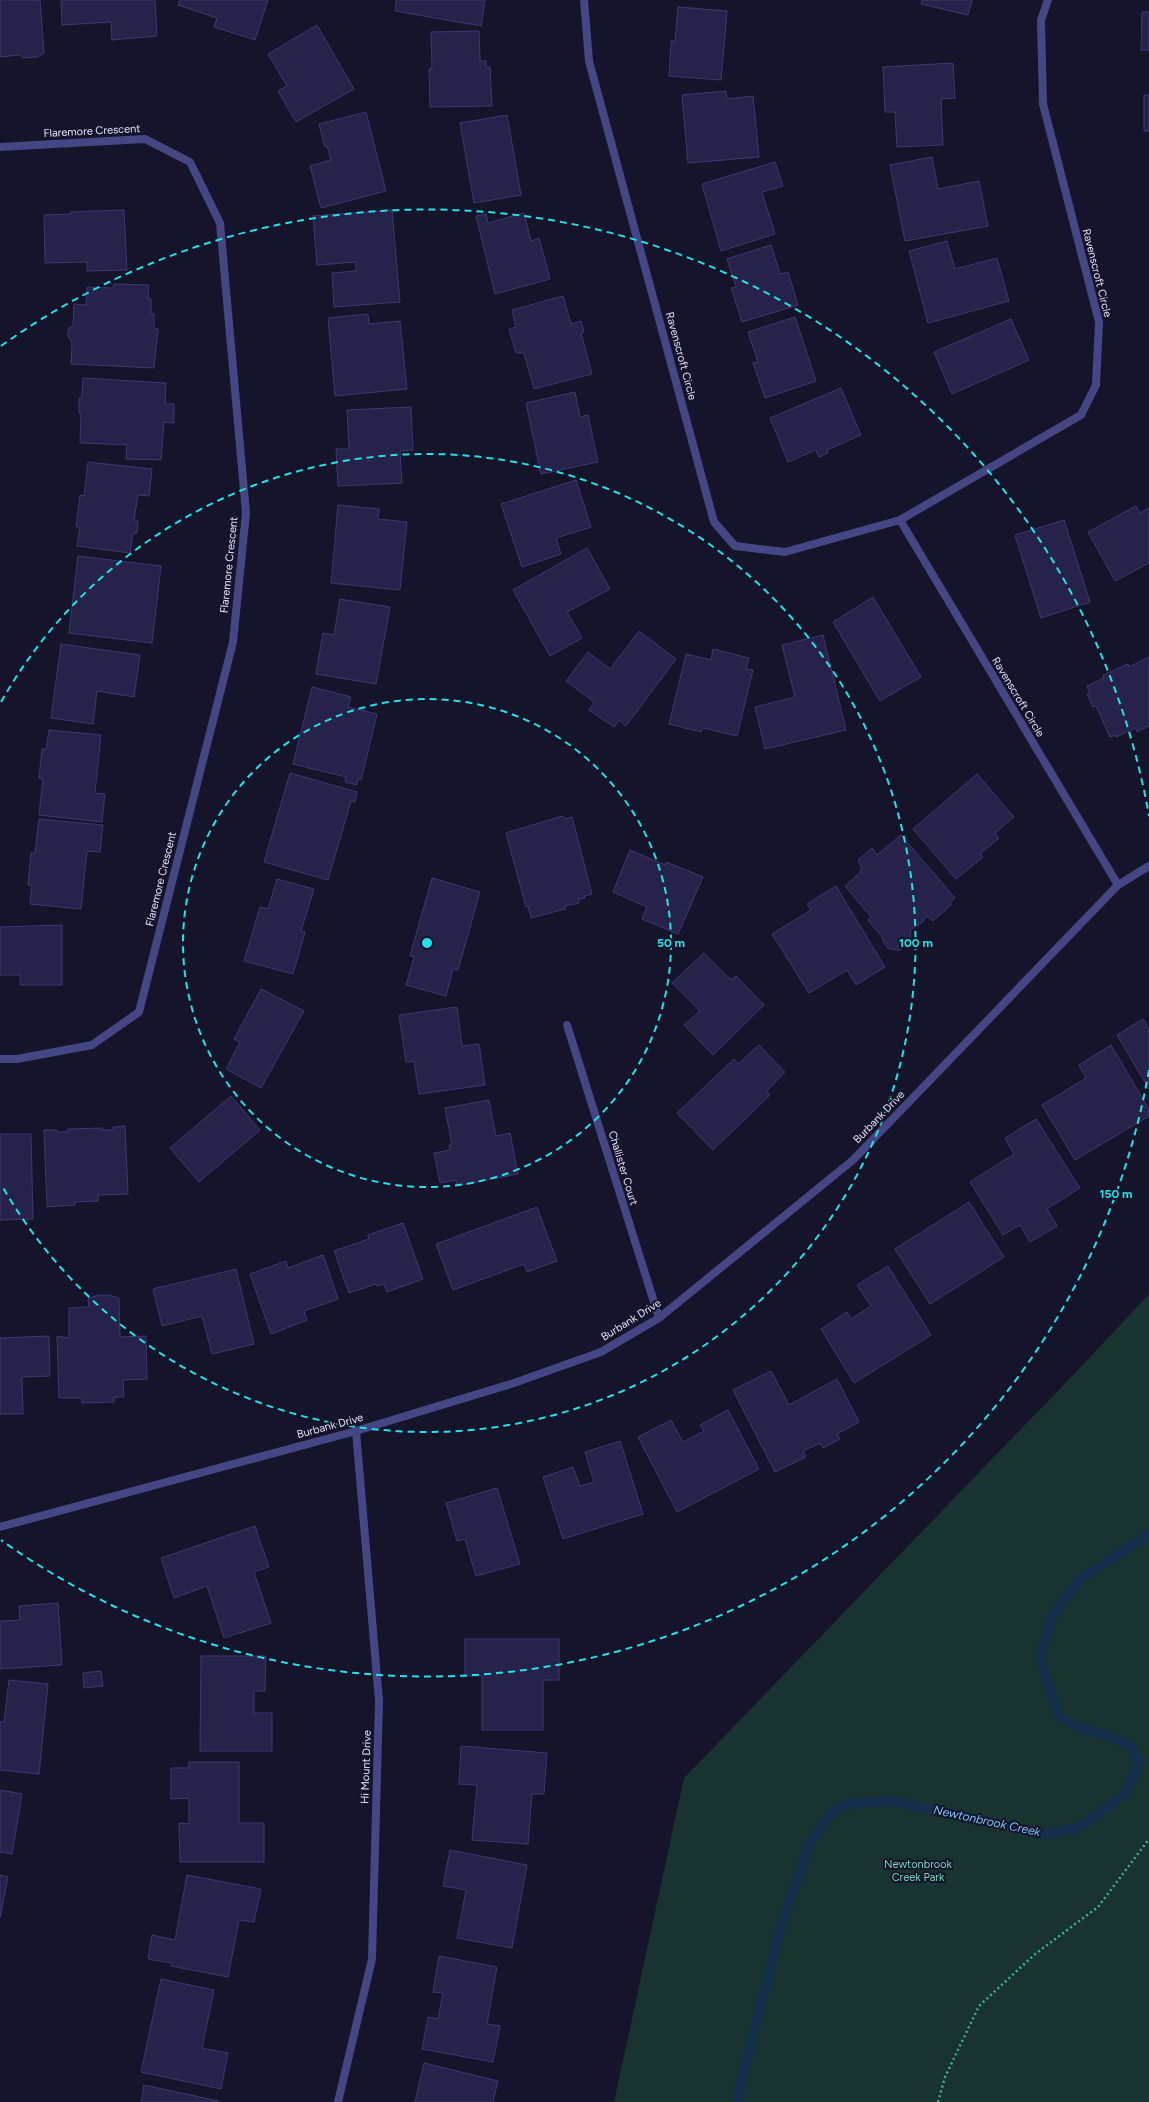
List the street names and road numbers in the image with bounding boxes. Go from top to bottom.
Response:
street label: Flaremore Crescent [43,122,141,140]
street label: Ravenscroft Circle [1080,227,1114,319]
street label: Ravenscroft Circle [663,310,699,402]
street label: Flaremore Crescent [217,516,241,614]
street label: Ravenscroft Circle [989,655,1047,739]
street label: Flaremore Crescent [143,830,179,928]
street label: Burbank Drive [851,1088,907,1146]
street label: Challister Court [606,1129,640,1207]
street label: Burbank Drive [599,1296,663,1344]
street label: Burbank Drive [295,1411,365,1441]
street label: Hi Mount Drive [358,1730,374,1804]

